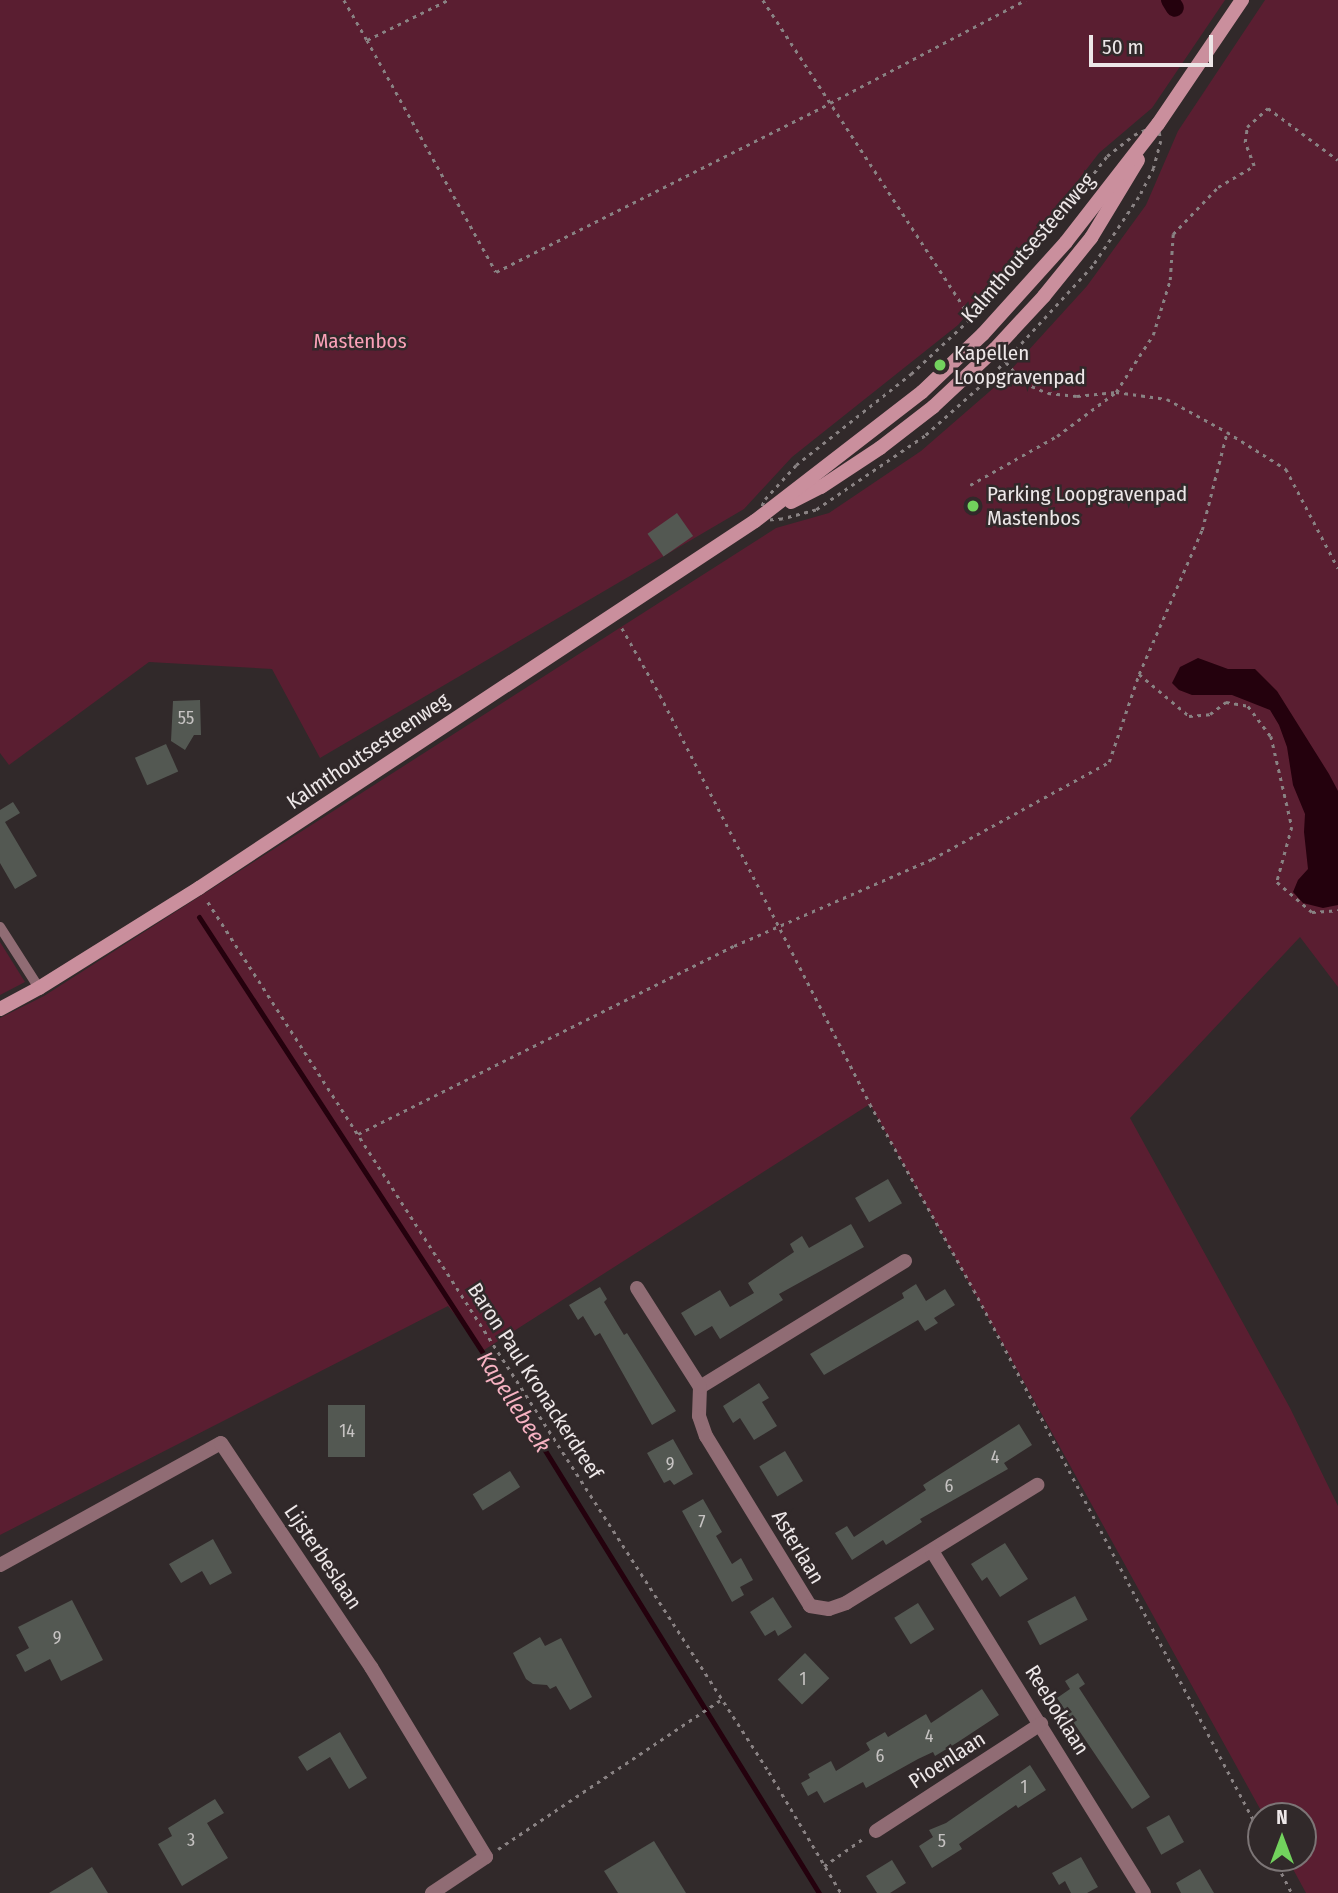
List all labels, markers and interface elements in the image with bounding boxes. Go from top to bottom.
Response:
scale bar [1093,21,1217,65]
text: 50 m [1102,34,1144,60]
street label: Kalmthoutsesteenweg [956,168,1100,328]
park label: Mastenbos [313,328,407,354]
place label: Kapellen Loopgravenpad [954,340,1086,390]
marker: Kapellen Loopgravenpad [932,357,948,373]
place label: Parking Loopgravenpad Mastenbos [987,481,1187,531]
marker: Parking Loopgravenpad Mastenbos [965,498,981,514]
street label: Kalmthoutsesteenweg [282,687,454,815]
house number: 55 [178,707,194,729]
street label: Baron Paul Kronackerdreef [462,1278,608,1484]
water label: Kapellebeek [471,1346,557,1458]
house number: 14 [339,1420,355,1442]
house number: 4 [991,1446,999,1468]
house number: 9 [666,1453,674,1475]
house number: 6 [945,1475,953,1497]
street label: Lijsterbeslaan [279,1500,367,1614]
street label: Asterlaan [766,1506,830,1588]
house number: 7 [698,1511,706,1533]
house number: 9 [53,1627,61,1649]
street label: Reeboklaan [1020,1661,1094,1759]
house number: 1 [799,1668,807,1690]
house number: 4 [925,1725,933,1747]
street label: Pioenlaan [904,1726,990,1794]
house number: 6 [876,1745,884,1767]
house number: 1 [1020,1776,1028,1798]
north arrow [1247,1802,1317,1872]
text: N [1276,1806,1288,1829]
house number: 3 [187,1829,195,1851]
house number: 5 [938,1830,946,1852]

